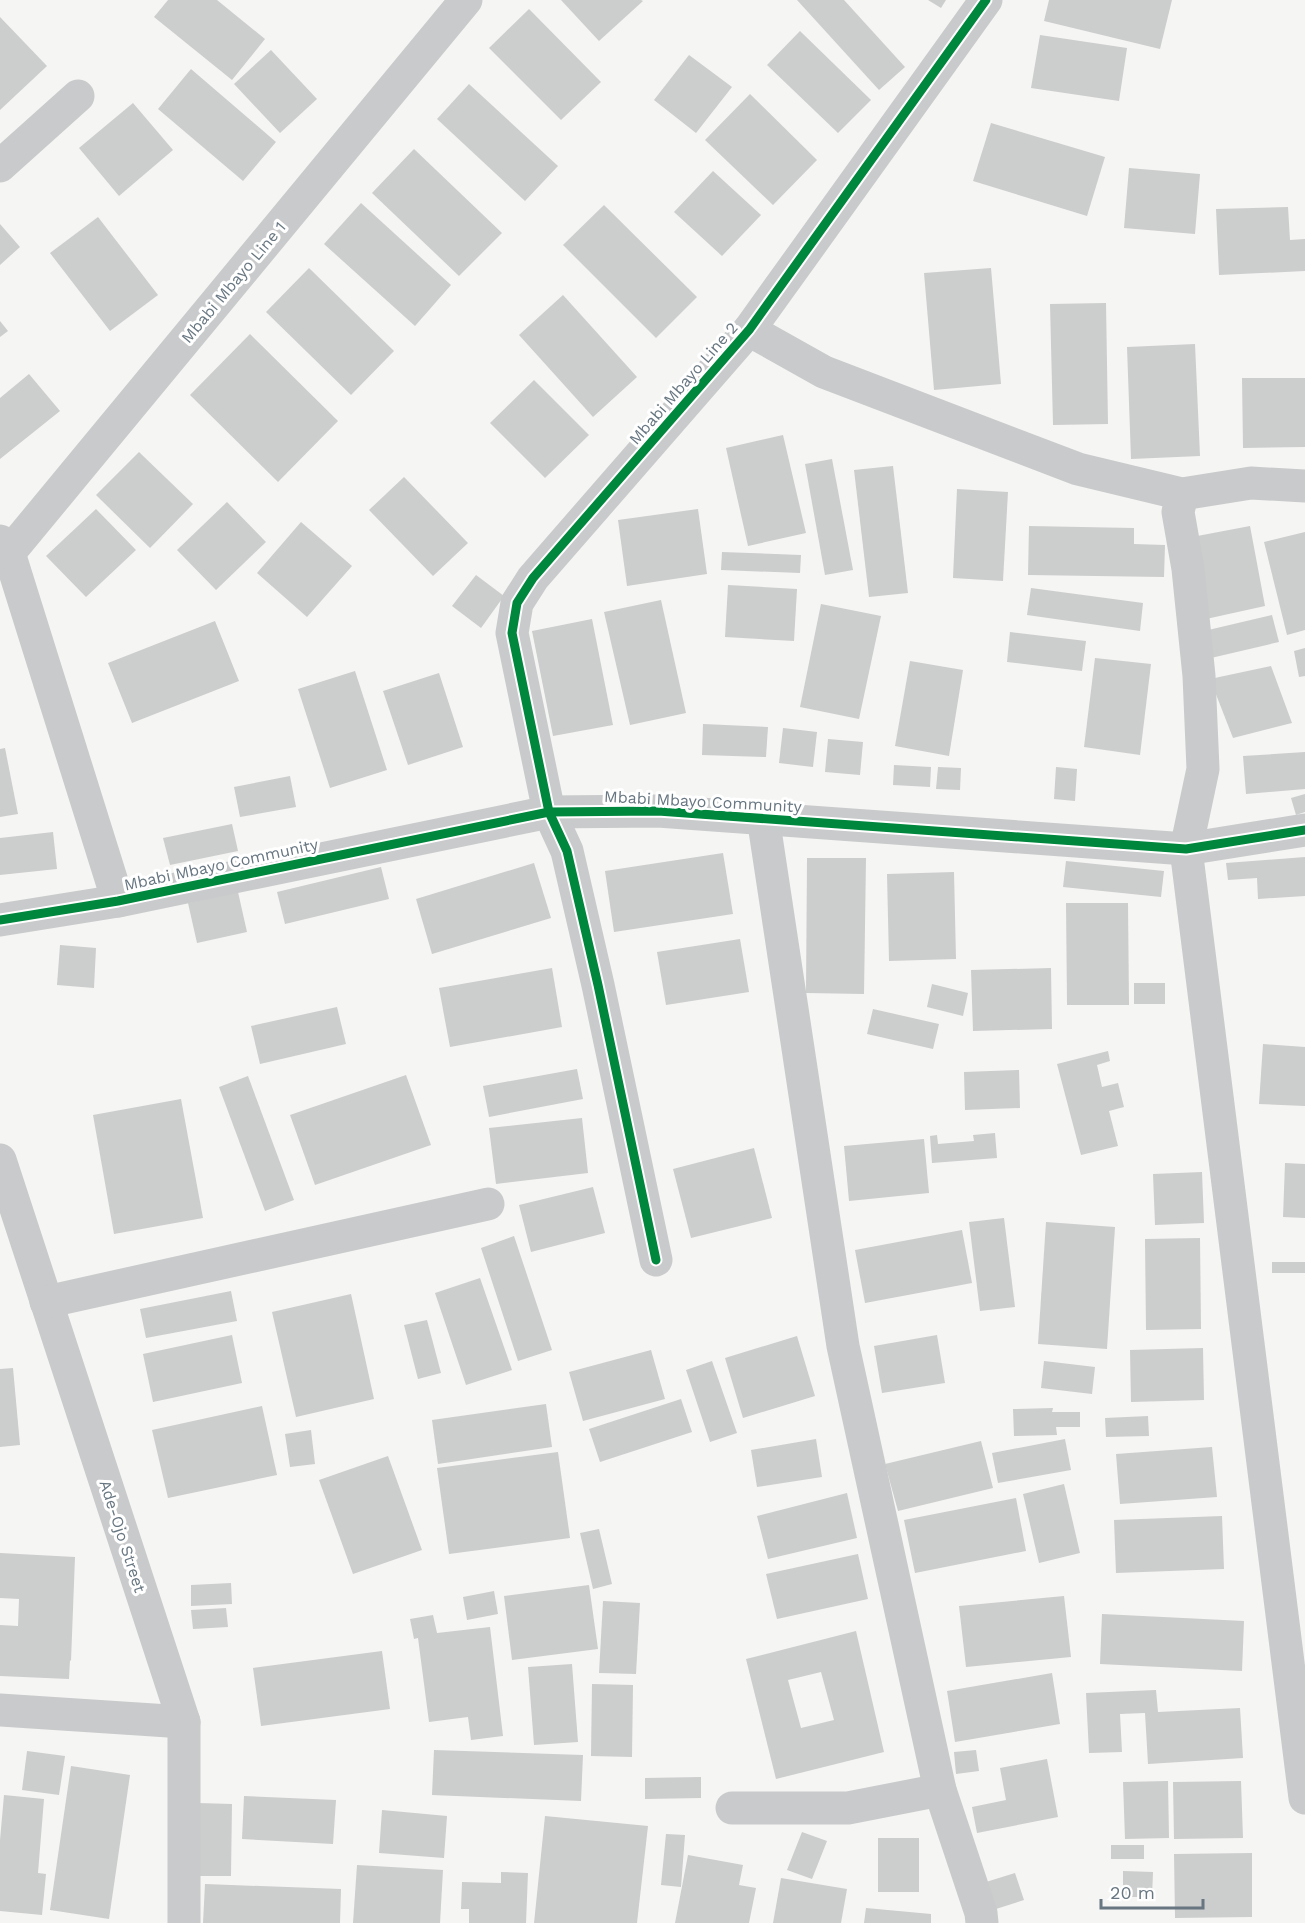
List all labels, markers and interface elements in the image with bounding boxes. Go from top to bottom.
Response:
street label: Mbabi Mbayo Line 1 [177,218,290,347]
street label: Mbabi Mbayo Line 2 [625,318,742,448]
street label: Mbabi Mbayo Community [604,787,803,816]
street label: Mbabi Mbayo Community [122,834,321,894]
street label: Ade-Ojo Street [95,1477,150,1595]
scale bar [1101,1872,1203,1910]
text: 20 m [1110,1882,1155,1903]

